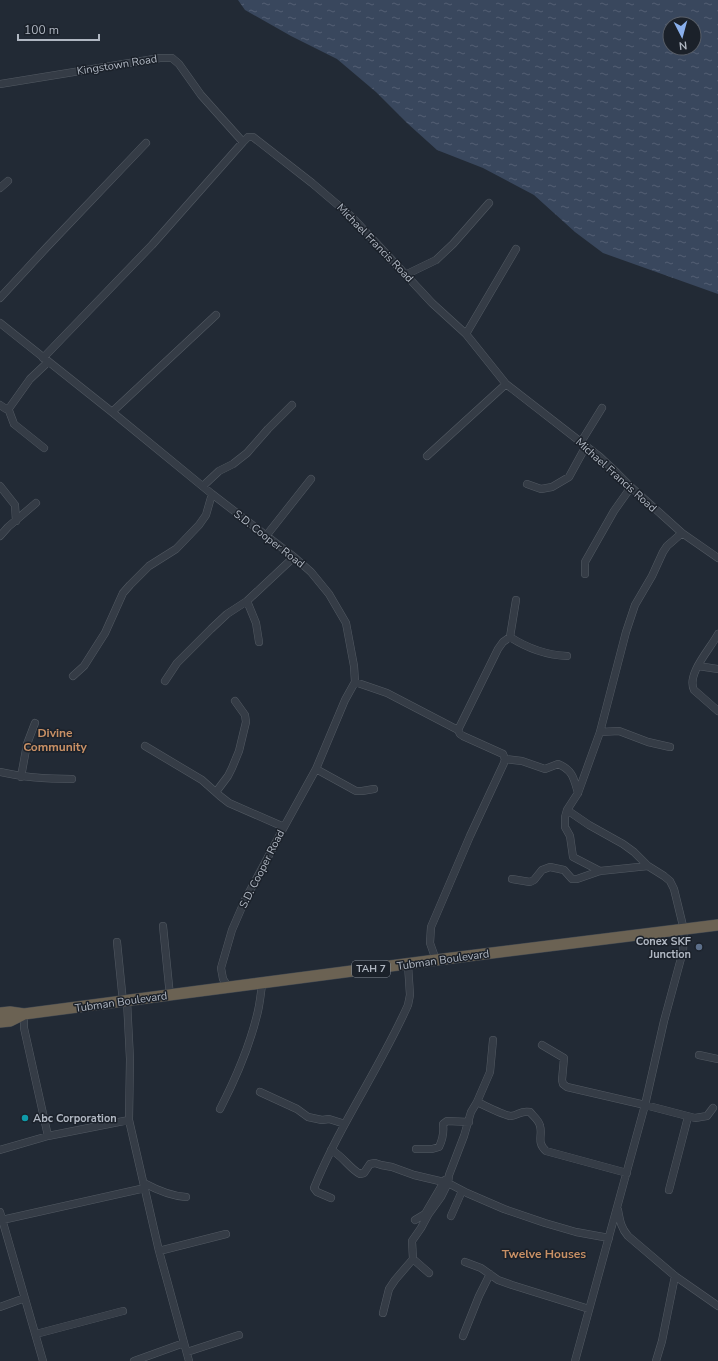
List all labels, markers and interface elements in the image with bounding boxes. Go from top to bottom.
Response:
scale bar [18,16,99,42]
north arrow [662,16,702,56]
text: 100 m [24,22,59,38]
text: N [678,38,688,53]
street label: Kingstown Road [76,51,158,79]
street label: Michael Francis Road [333,200,417,286]
street label: Michael Francis Road [572,435,660,515]
street label: S.D. Cooper Road [230,507,308,571]
district label: Divine Community [23,725,88,755]
street label: S.D. Cooper Road [236,827,288,911]
place label: Conex SKF Junction [636,934,691,962]
marker: Conex SKF Junction [694,942,704,952]
street label: Tubman Boulevard [396,946,490,974]
road number: TAH 7 [352,961,390,977]
street label: Tubman Boulevard [74,988,168,1016]
place label: Abc Corporation [33,1111,117,1126]
marker: Abc Corporation [20,1113,30,1123]
district label: Twelve Houses [502,1246,586,1262]

